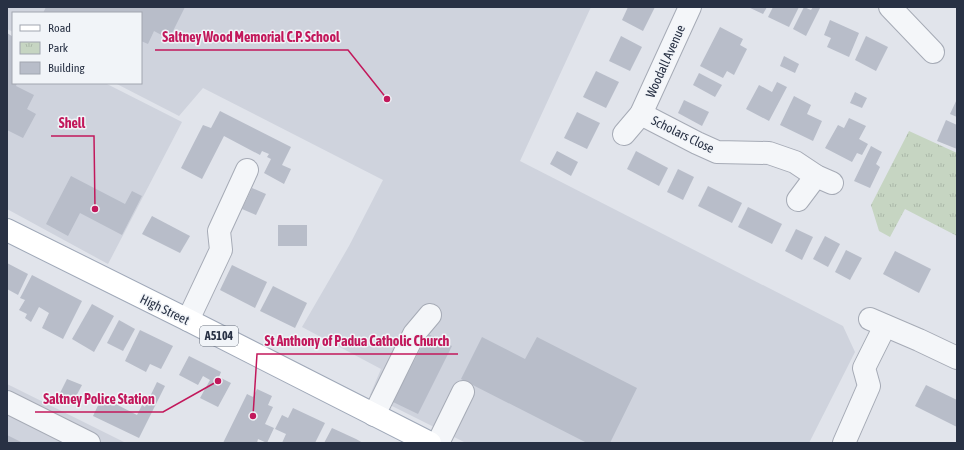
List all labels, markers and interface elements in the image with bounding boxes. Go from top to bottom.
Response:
legend [12,12,142,84]
text: Road [48,21,71,35]
street label: Woodall Avenue [643,22,688,100]
callout: Saltney Wood Memorial C.P. School [155,24,348,50]
text: Saltney Wood Memorial C.P. School [162,29,340,45]
text: Park [48,41,69,55]
text: Building [48,61,86,75]
callout: Shell [51,110,94,136]
street label: Scholars Close [649,113,717,156]
text: Shell [59,115,86,131]
street label: High Street [138,291,192,328]
road number: A5104 [200,326,238,346]
callout: St Anthony of Padua Catholic Church [257,328,458,354]
text: St Anthony of Padua Catholic Church [265,333,450,349]
callout: Saltney Police Station [35,386,163,412]
text: Saltney Police Station [43,391,155,407]

